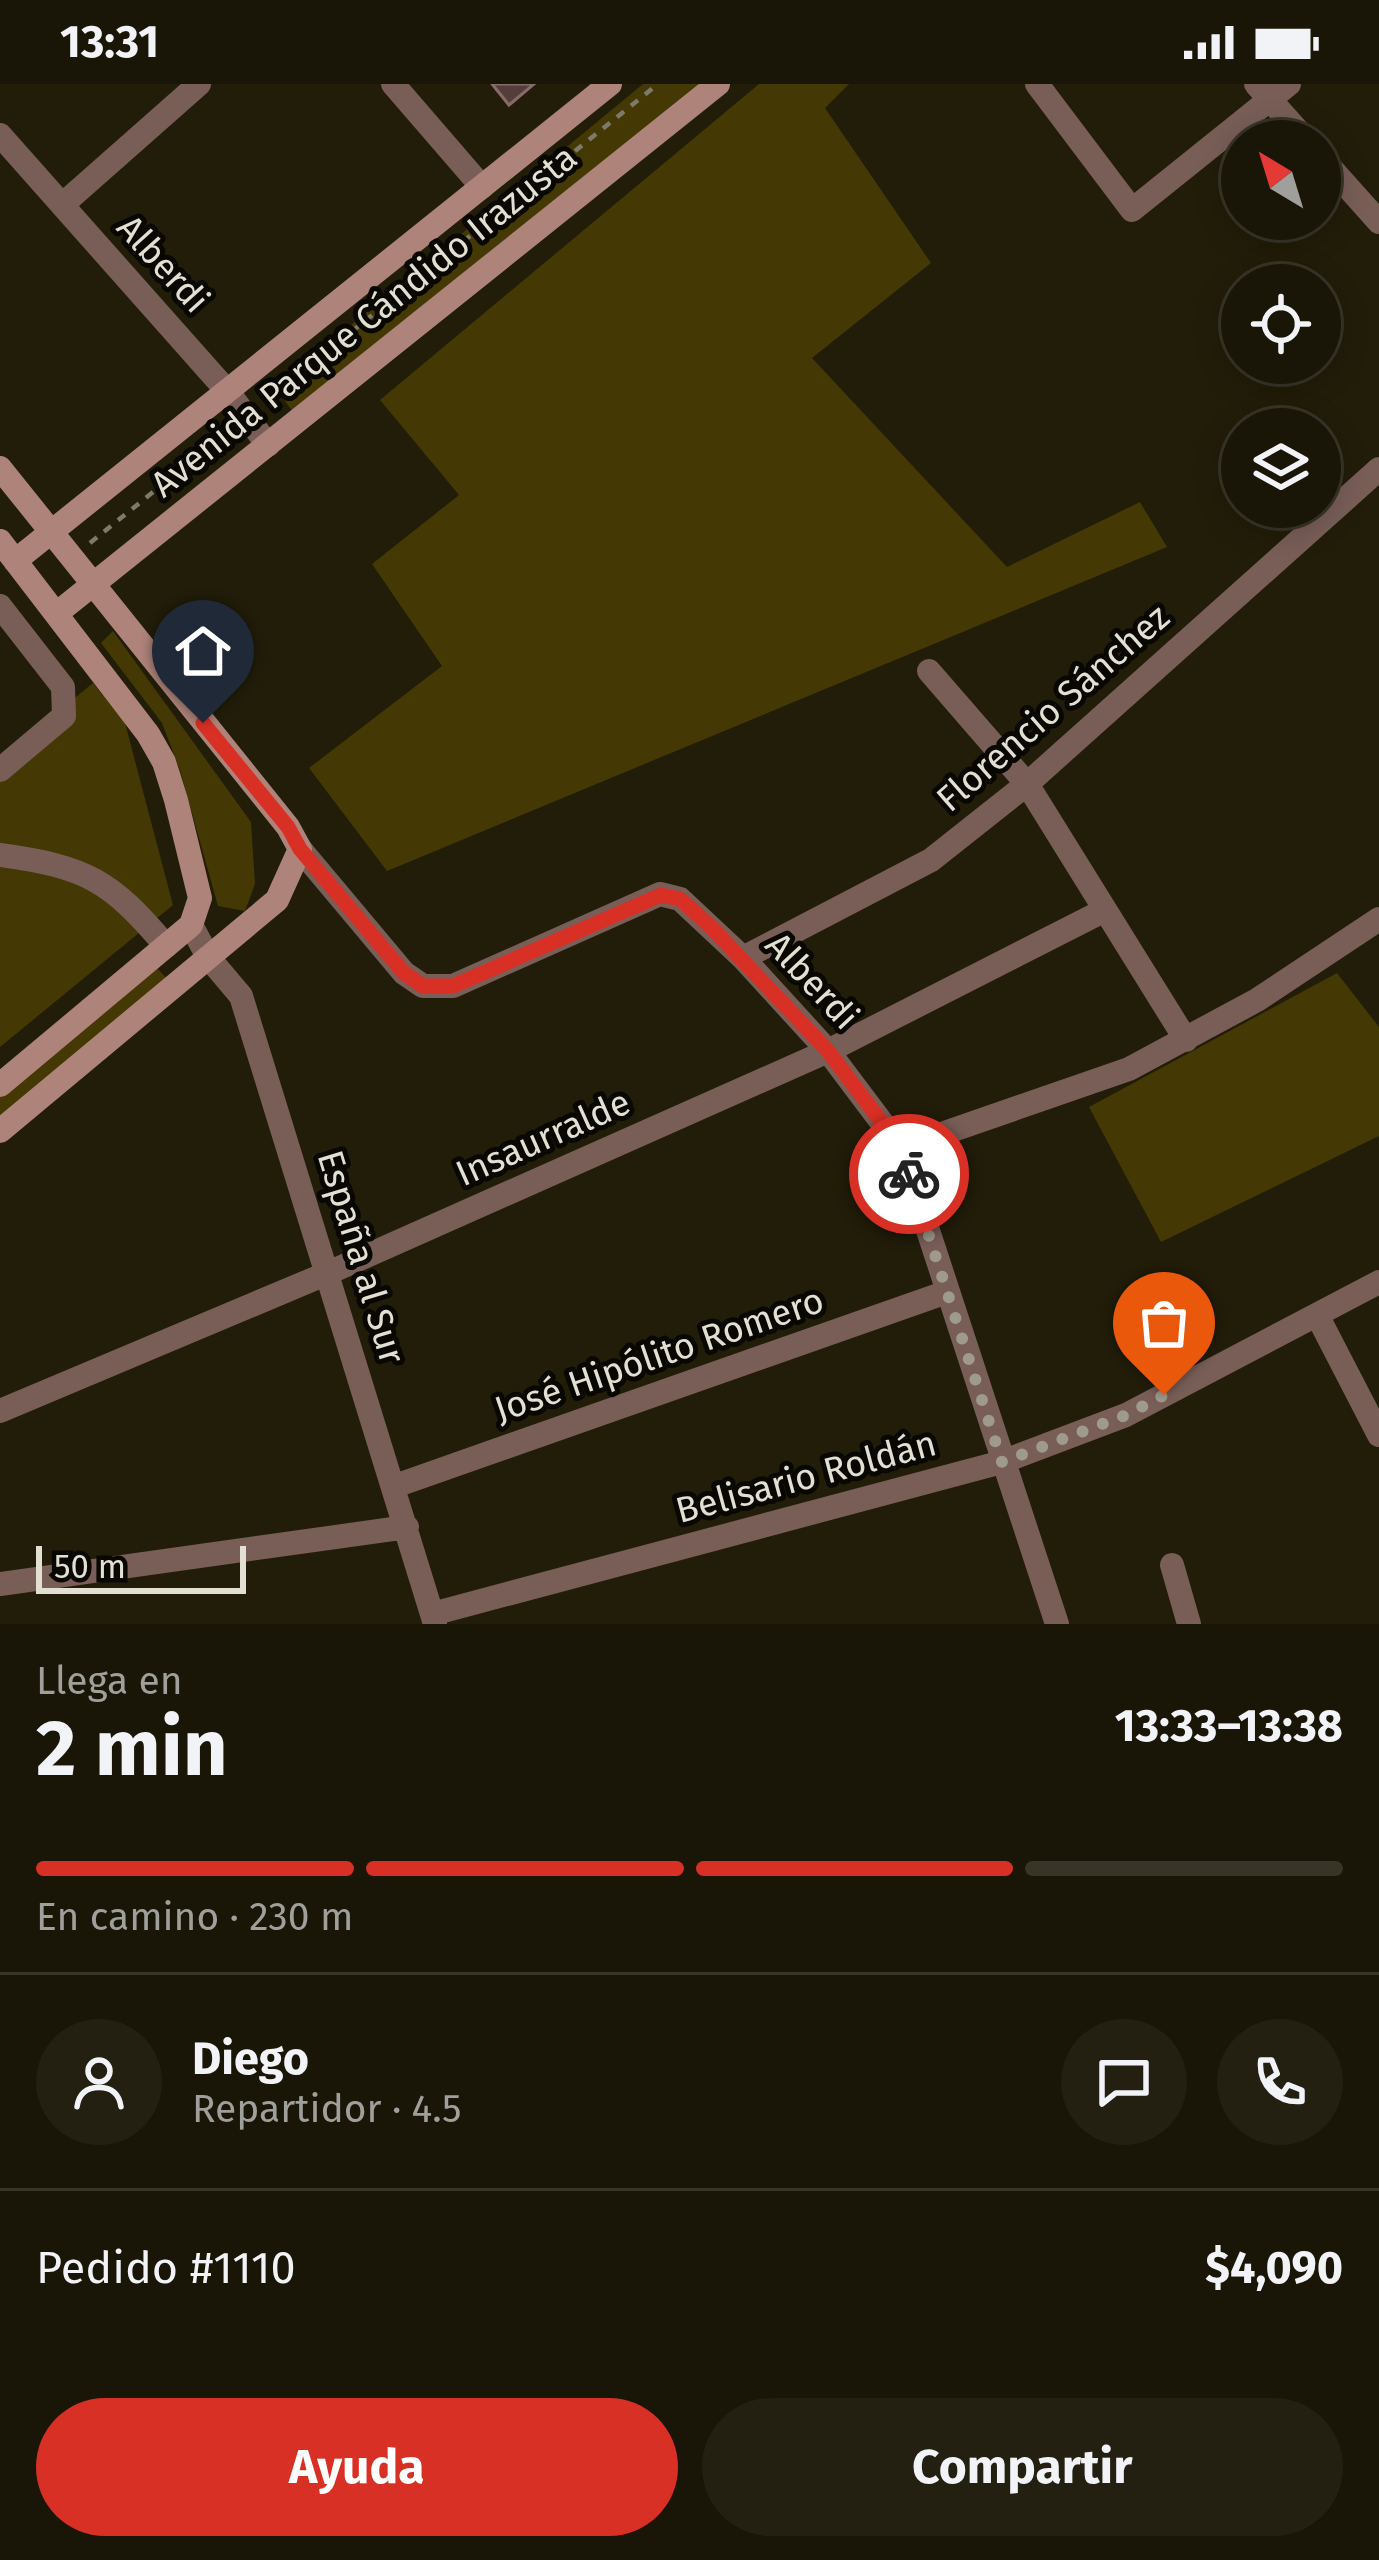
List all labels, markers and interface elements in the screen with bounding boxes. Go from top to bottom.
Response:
text: 13:31 [60,15,159,69]
north arrow [1221,120,1341,240]
map controls [1221,120,1341,528]
street label: Avenida Parque Cándido Irazusta [142,135,586,507]
street label: Alberdi [108,206,218,322]
button: locate [1221,264,1341,384]
button: layers [1221,408,1341,528]
street label: Florencio Sánchez [928,595,1178,821]
pin [152,600,254,723]
icon: home [170,618,236,684]
street label: Alberdi [756,923,868,1039]
street label: Insaurralde [449,1080,637,1196]
courier [849,1114,969,1234]
icon: bike [876,1141,942,1207]
street label: España al Sur [308,1145,414,1369]
pin [1113,1272,1215,1395]
street label: José Hipólito Romero [489,1278,829,1432]
icon: bag [1131,1290,1197,1356]
street label: Belisario Roldán [671,1421,941,1533]
scale bar [36,1540,246,1593]
text: 50 m [54,1547,126,1587]
text: Llega en [36,1658,183,1704]
text: 13:33–13:38 [1115,1699,1343,1753]
text: 2 min [36,1702,228,1796]
text: En camino · 230 m [36,1894,353,1940]
button: person [36,2019,162,2145]
button: chat [1061,2019,1187,2145]
button: phone [1217,2019,1343,2145]
text: Diego [192,2032,309,2086]
text: Repartidor · 4.5 [192,2086,462,2132]
text: Pedido #1110 [36,2241,296,2295]
text: $4,090 [1205,2241,1343,2295]
button: Ayuda [36,2398,678,2536]
button: Compartir [702,2398,1343,2536]

